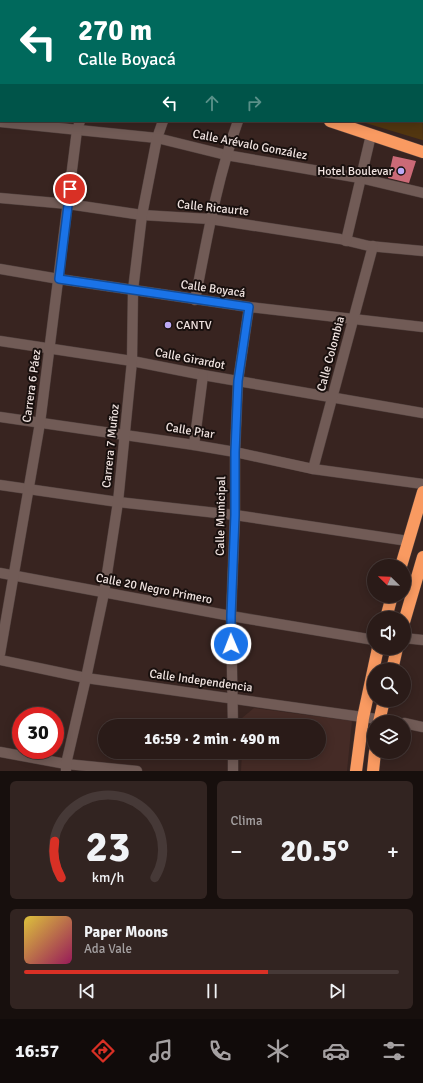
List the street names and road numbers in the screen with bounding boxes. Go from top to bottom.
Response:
street label: Calle Arévalo González [191,127,309,163]
street label: Calle Ricaurte [176,197,250,219]
street label: Calle Boyacá [180,277,246,301]
street label: Calle Colombia [314,315,348,393]
street label: Calle Girardot [154,345,226,373]
street label: Carrera 6 Páez [19,348,45,424]
street label: Carrera 7 Muñoz [99,403,123,489]
street label: Calle Piar [164,420,216,442]
street label: Calle Municipal [213,476,229,556]
street label: Calle 20 Negro Primero [94,570,214,608]
street label: Calle Independencia [148,666,254,696]

